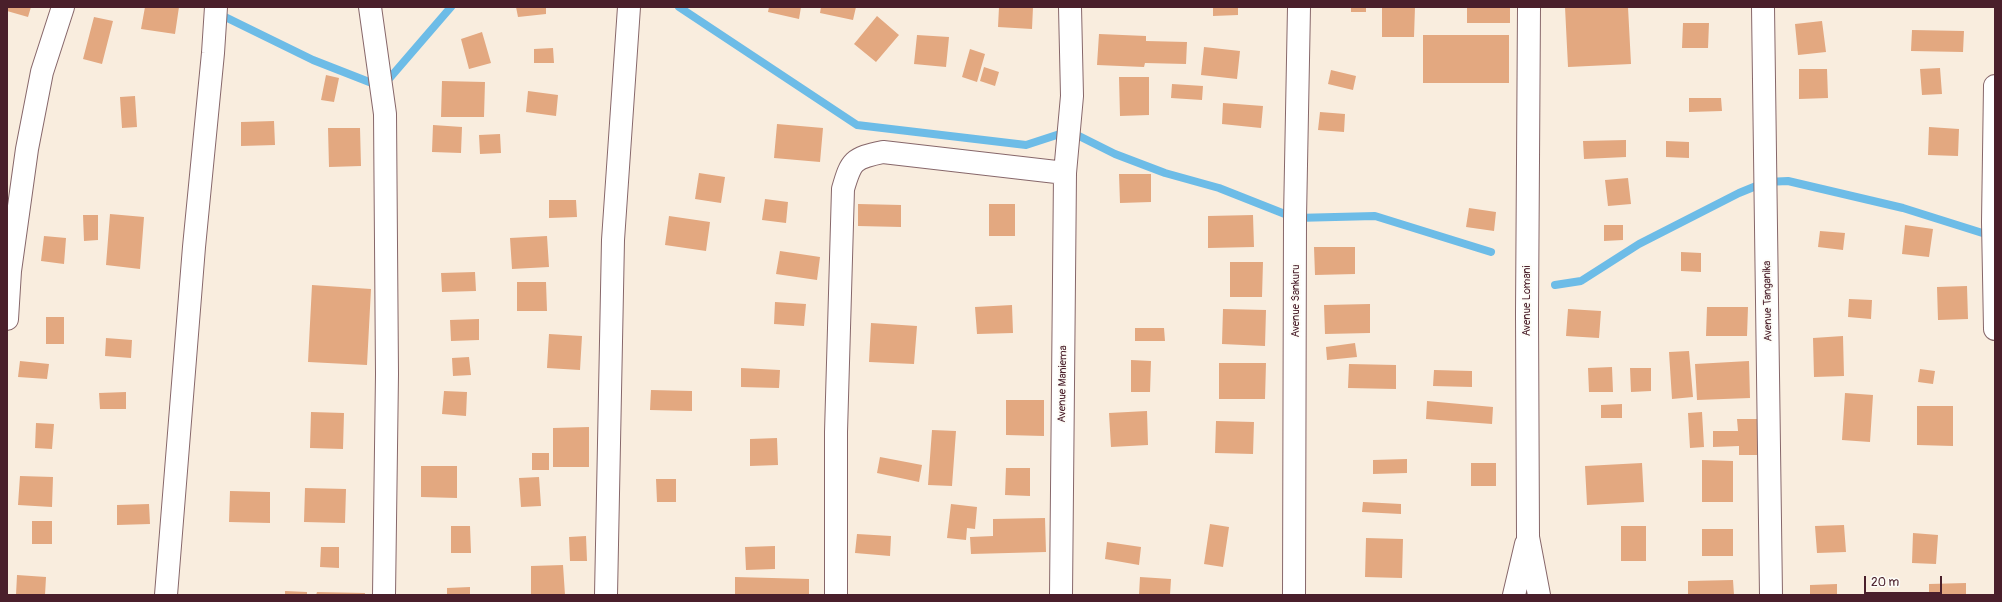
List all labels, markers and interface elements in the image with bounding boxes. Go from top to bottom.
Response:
street label: Avenue Tanganika [1761,260,1775,342]
street label: Avenue Sankuru [1289,264,1303,338]
street label: Avenue Lomani [1520,266,1534,336]
street label: Avenue Maniema [1056,345,1070,423]
scale bar [1866,568,1944,594]
text: 20 m [1871,575,1899,590]

